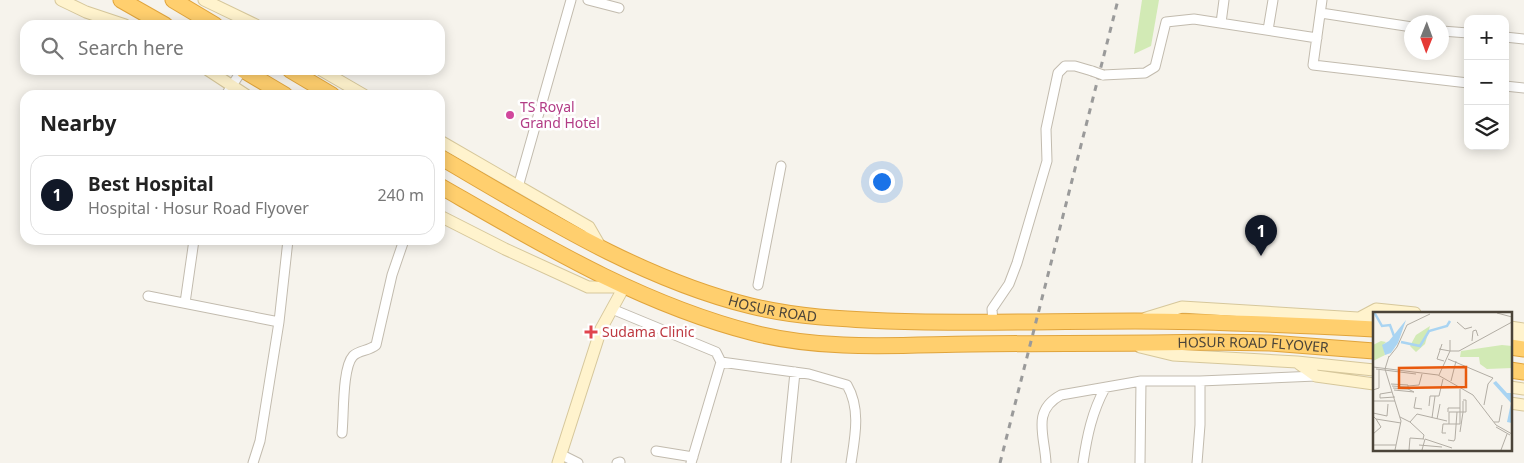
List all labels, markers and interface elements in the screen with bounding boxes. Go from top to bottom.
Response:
north arrow [1404,15,1449,60]
map controls [1464,15,1509,150]
button: + [1464,15,1509,60]
search box [20,20,445,75]
icon: search [38,34,66,62]
text: Search here [78,35,184,61]
button: − [1464,60,1509,105]
place label: TS Royal Grand Hotel [520,97,600,132]
button: layers [1464,105,1509,150]
text: Nearby [40,109,116,137]
marker: TS Royal Grand Hotel [504,109,516,121]
your location [869,169,895,195]
text: Best Hospital [88,171,214,197]
text: 1 [52,184,62,206]
text: 240 m [377,184,424,206]
text: Hospital · Hosur Road Flyover [88,197,309,219]
pin: 1 [1245,215,1277,256]
street label: HOSUR ROAD [726,290,818,326]
inset map [1373,312,1512,450]
place label: Sudama Clinic [602,322,695,341]
marker: Sudama Clinic [584,325,598,339]
street label: HOSUR ROAD FLYOVER [1177,332,1330,357]

